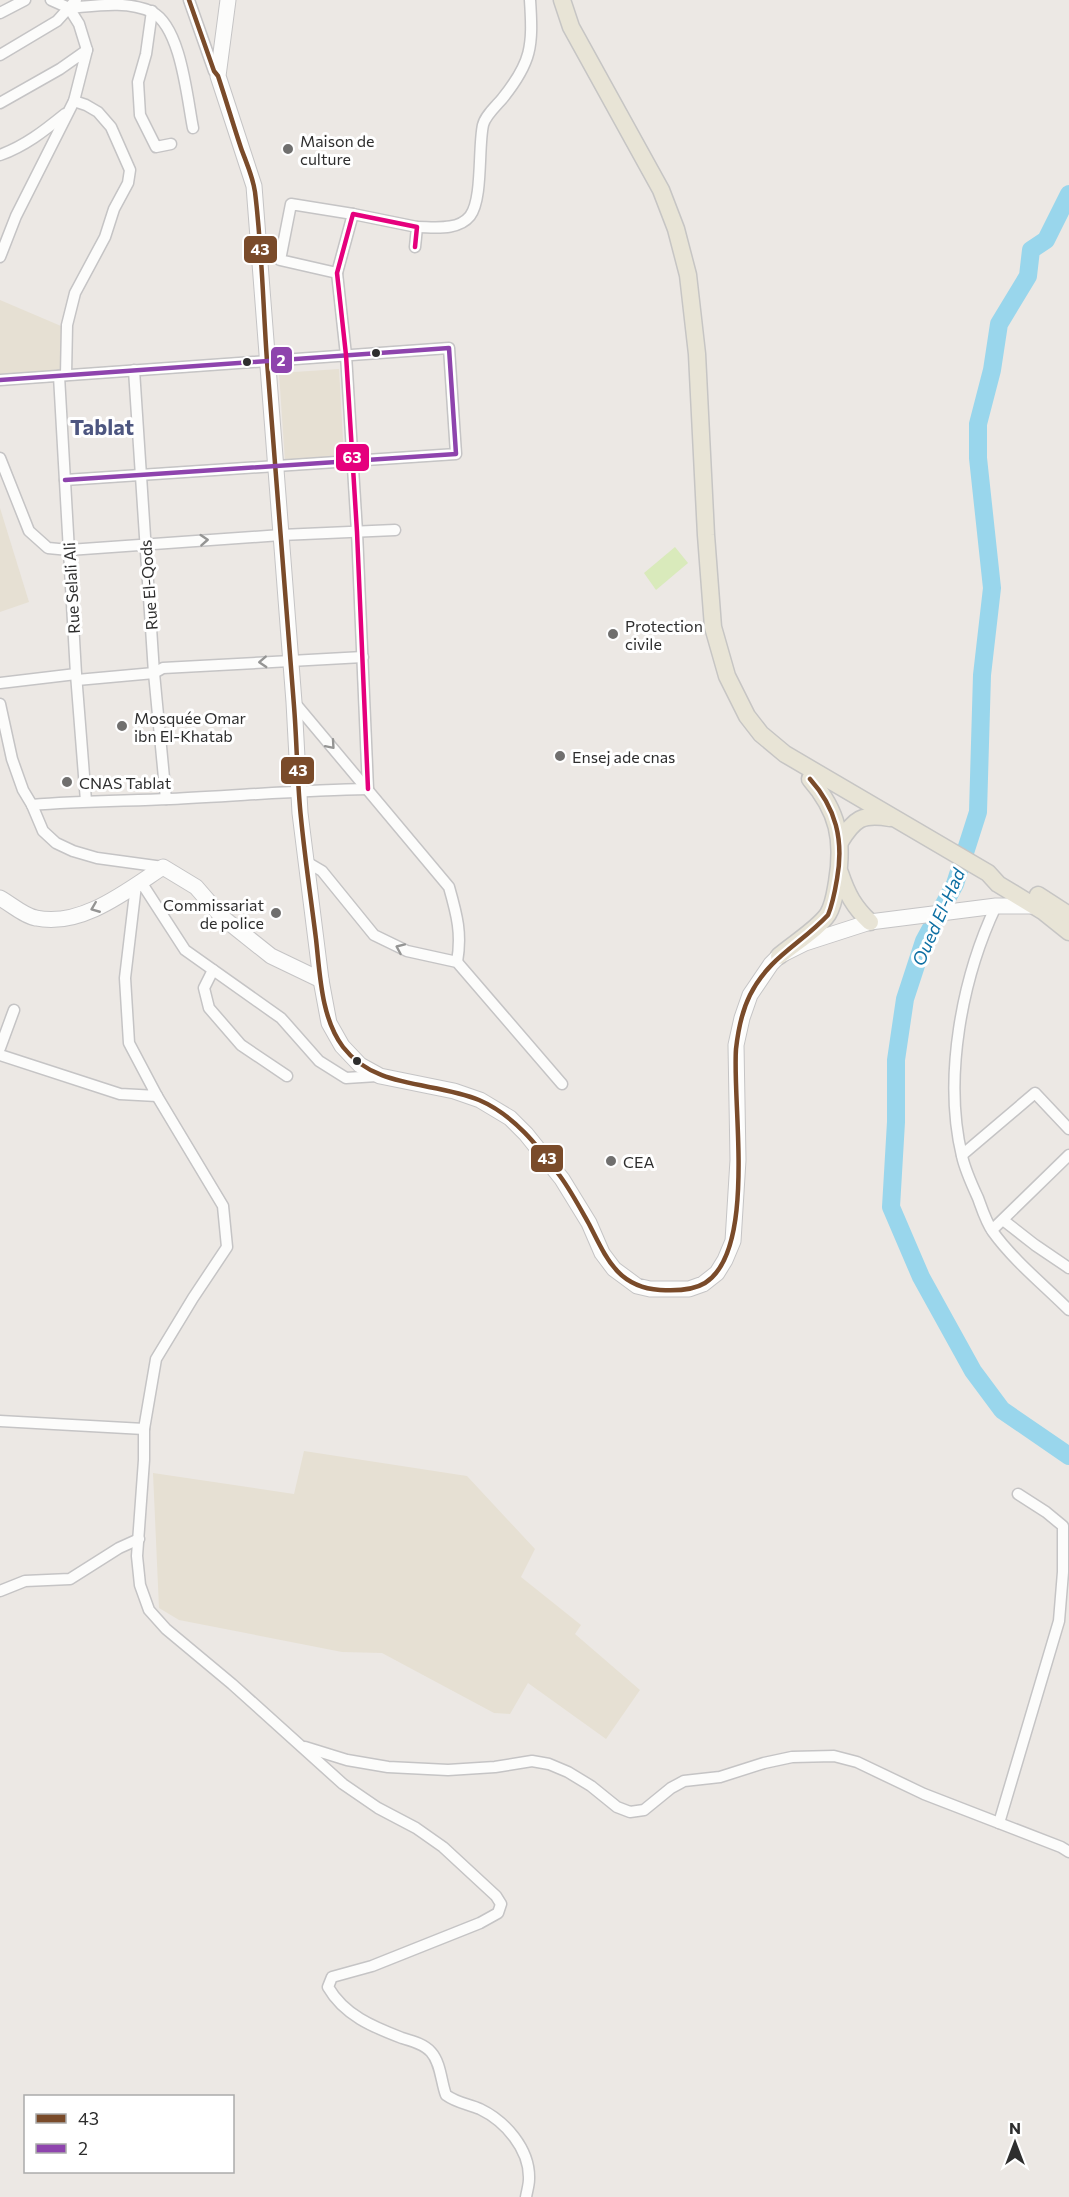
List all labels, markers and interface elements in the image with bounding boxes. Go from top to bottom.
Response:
place label: Maison de culture [300,131,374,168]
marker: Maison de culture [281,142,295,156]
line badge: 43 [243,235,278,264]
text: 43 [250,239,270,258]
line badge: 2 [270,346,293,374]
unlabelled marker [370,347,382,359]
text: 2 [276,350,286,369]
unlabelled marker [241,356,253,368]
district label: Tablat [70,413,134,440]
line badge: 63 [335,443,370,472]
text: 63 [342,447,362,466]
one-way arrow [199,534,208,547]
street label: Rue El-Qods [135,539,161,631]
street label: Rue Selali Ali [59,542,83,634]
place label: Protection civile [625,616,703,653]
marker: Protection civile [606,627,620,641]
one-way arrow [258,656,267,669]
place label: Mosquée Omar ibn El-Khatab [134,708,247,745]
marker: Mosquée Omar ibn El-Khatab [115,719,129,733]
one-way arrow [324,739,335,749]
place label: Ensej ade cnas [572,747,675,766]
marker: Ensej ade cnas [553,749,567,763]
line badge: 43 [280,756,315,785]
text: 43 [288,760,308,779]
place label: CNAS Tablat [79,773,172,792]
marker: CNAS Tablat [60,775,74,789]
water label: Oued El-Had [907,864,969,969]
place label: Commissariat de police [163,895,264,932]
one-way arrow [91,901,102,913]
marker: Commissariat de police [269,906,283,920]
one-way arrow [396,943,407,955]
unlabelled marker [351,1055,363,1067]
line badge: 43 [530,1144,564,1173]
text: 43 [537,1148,557,1167]
place label: CEA [623,1152,655,1171]
marker: CEA [604,1154,618,1168]
legend [24,2095,234,2173]
text: 43 [78,2107,99,2129]
north arrow [985,2113,1045,2173]
text: N [1009,2118,1021,2137]
text: 2 [78,2137,88,2159]

